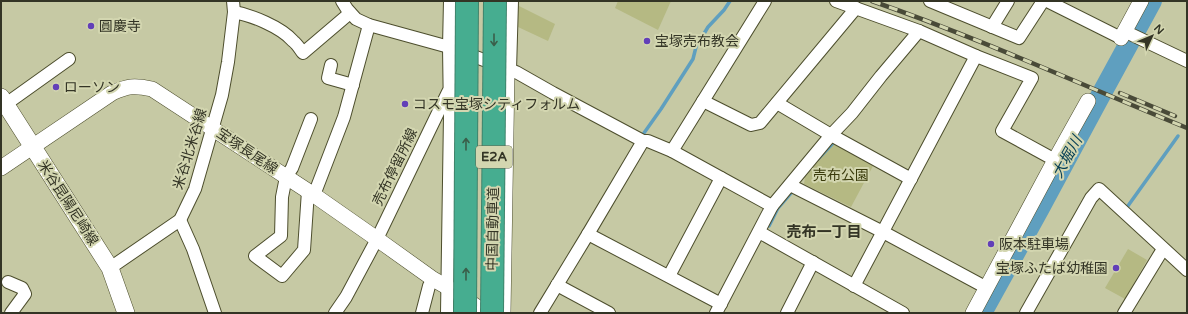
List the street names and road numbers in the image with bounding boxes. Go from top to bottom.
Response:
street label: 米谷北米谷線 [170,106,210,192]
street label: 宝塚長尾線 [213,124,281,178]
street label: 売布停留所線 [369,126,421,208]
road number: E2A [476,146,512,168]
street label: 米谷昆陽尼崎線 [34,157,102,249]
street label: 中国自動車道 [484,187,502,271]

